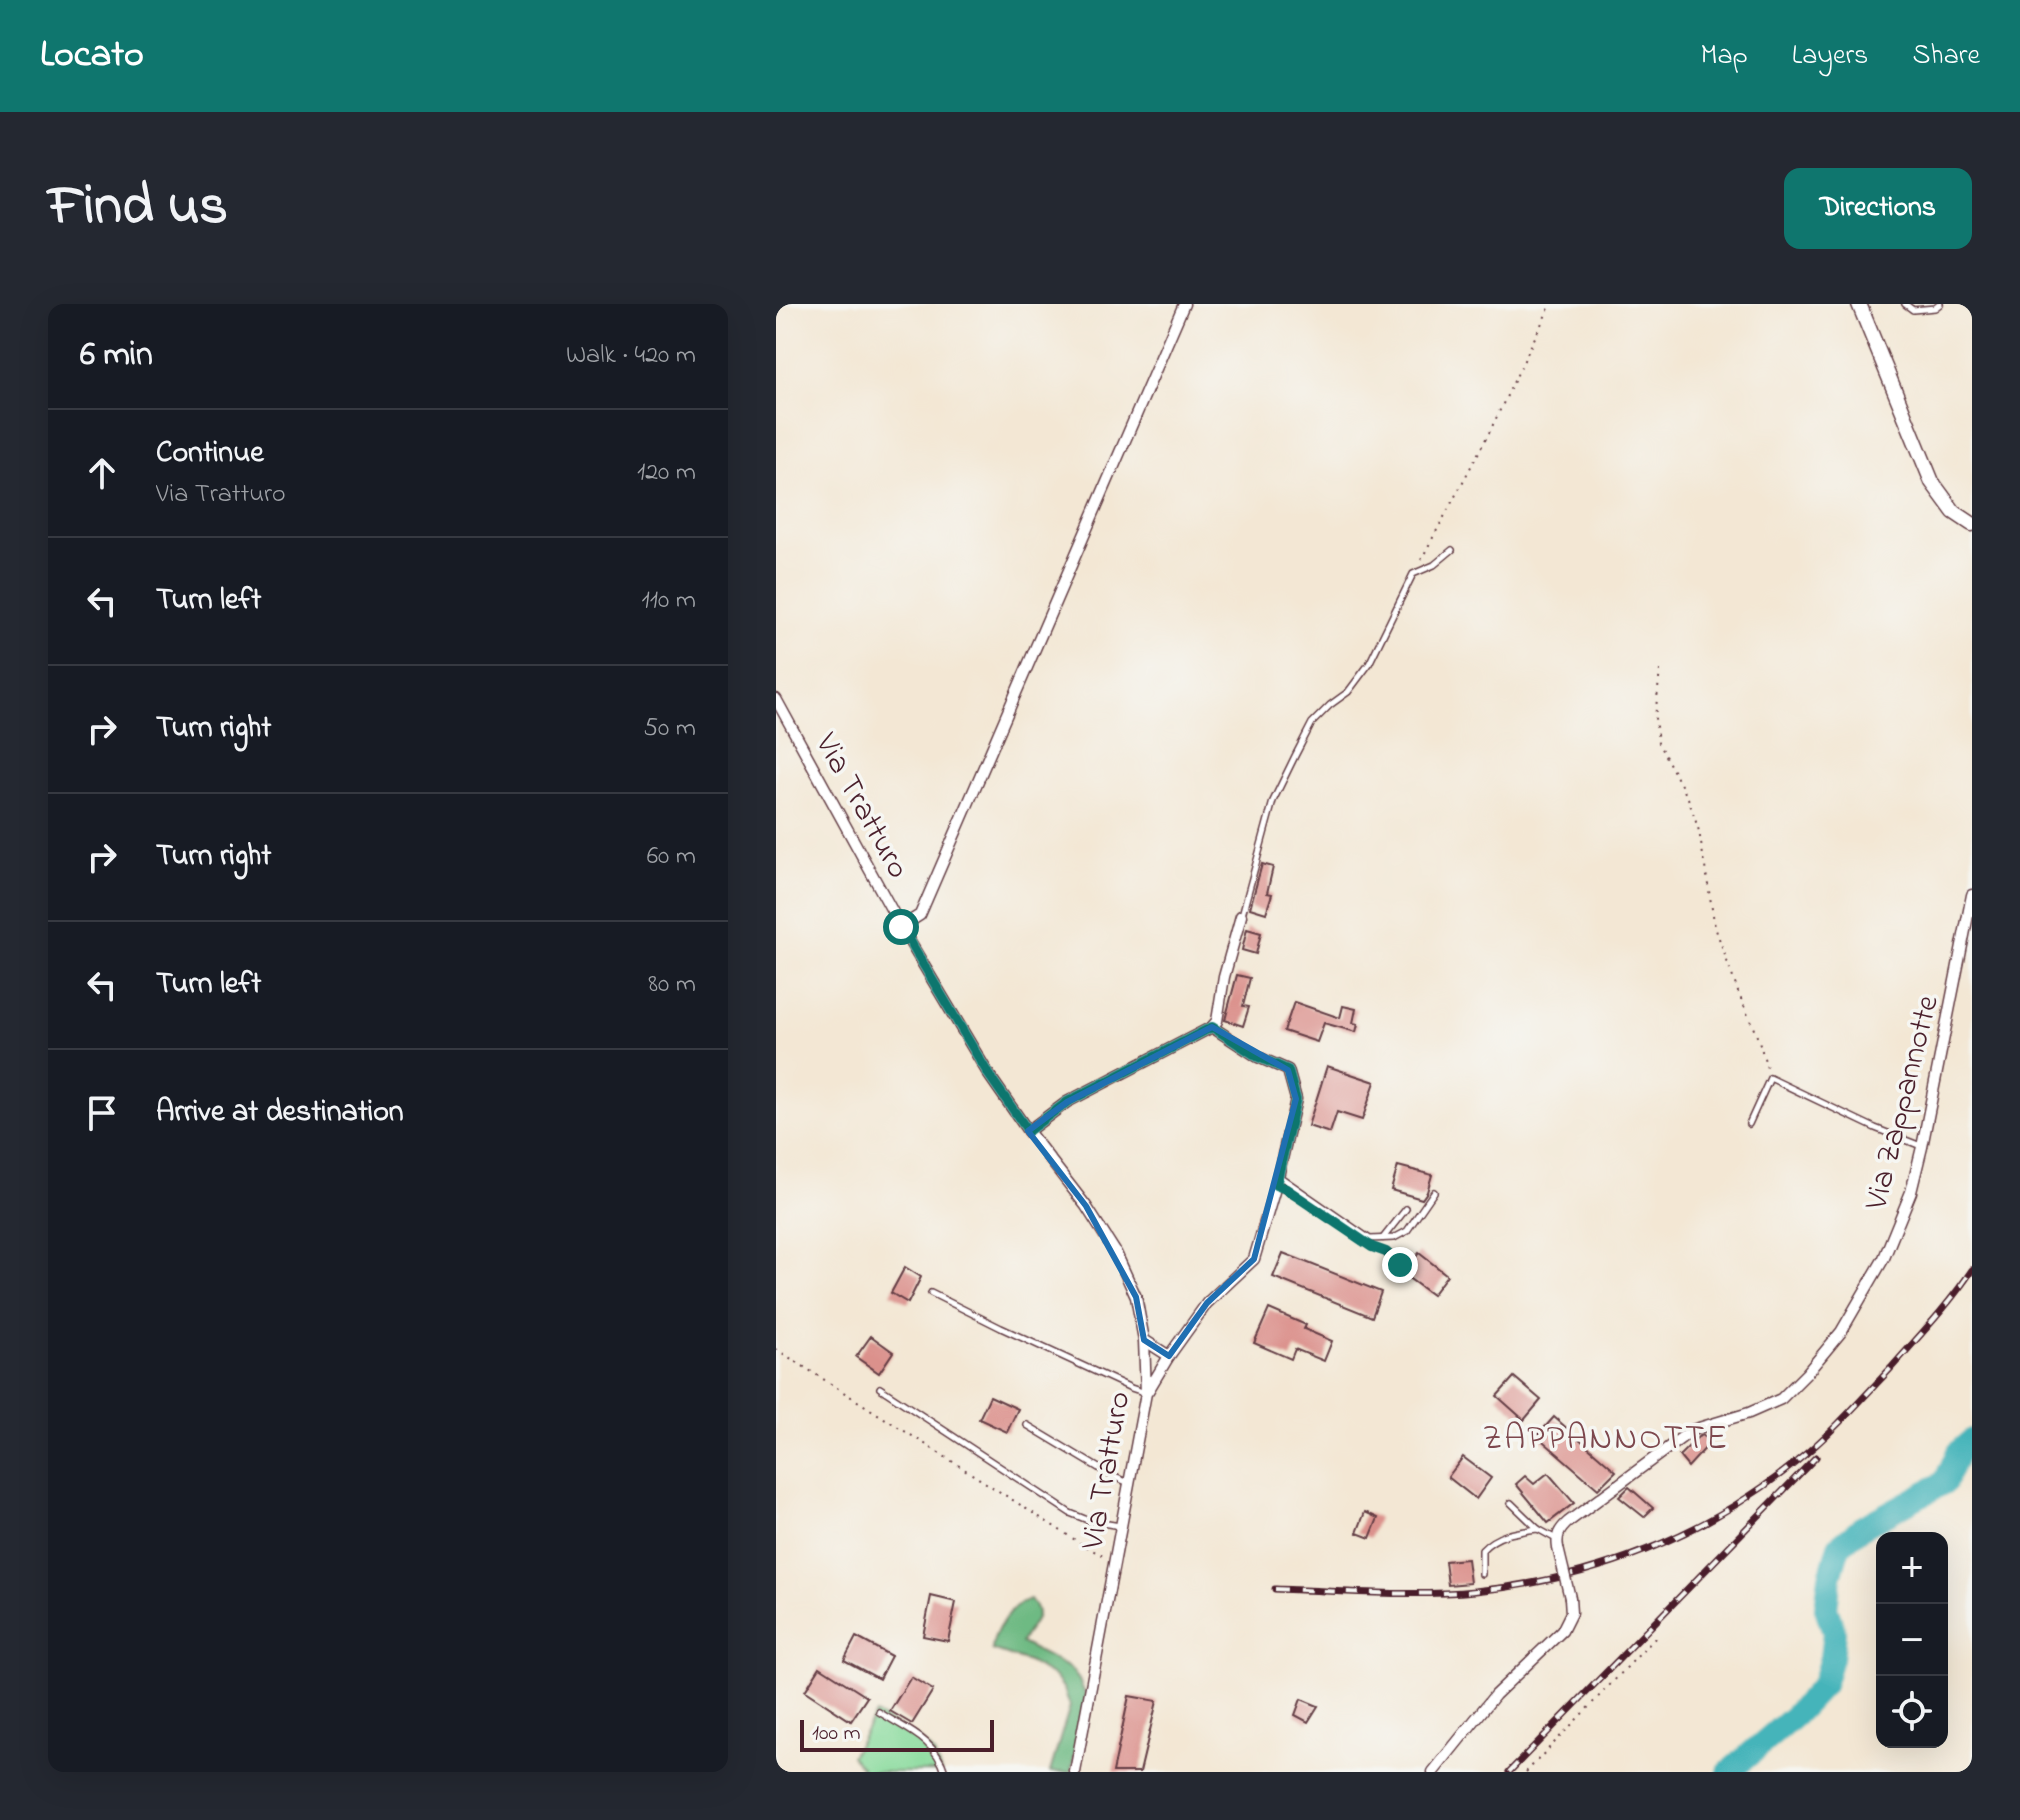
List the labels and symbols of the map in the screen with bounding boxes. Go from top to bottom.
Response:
street label: Via Tratturo [801,725,920,888]
route start [883,909,919,945]
street label: Via Zappannotte [1854,990,1953,1216]
route end [1382,1247,1418,1283]
street label: Via Tratturo [1070,1388,1144,1554]
district label: ZAPPANNOTTE [1483,1415,1729,1465]
scale bar [800,1716,994,1752]

